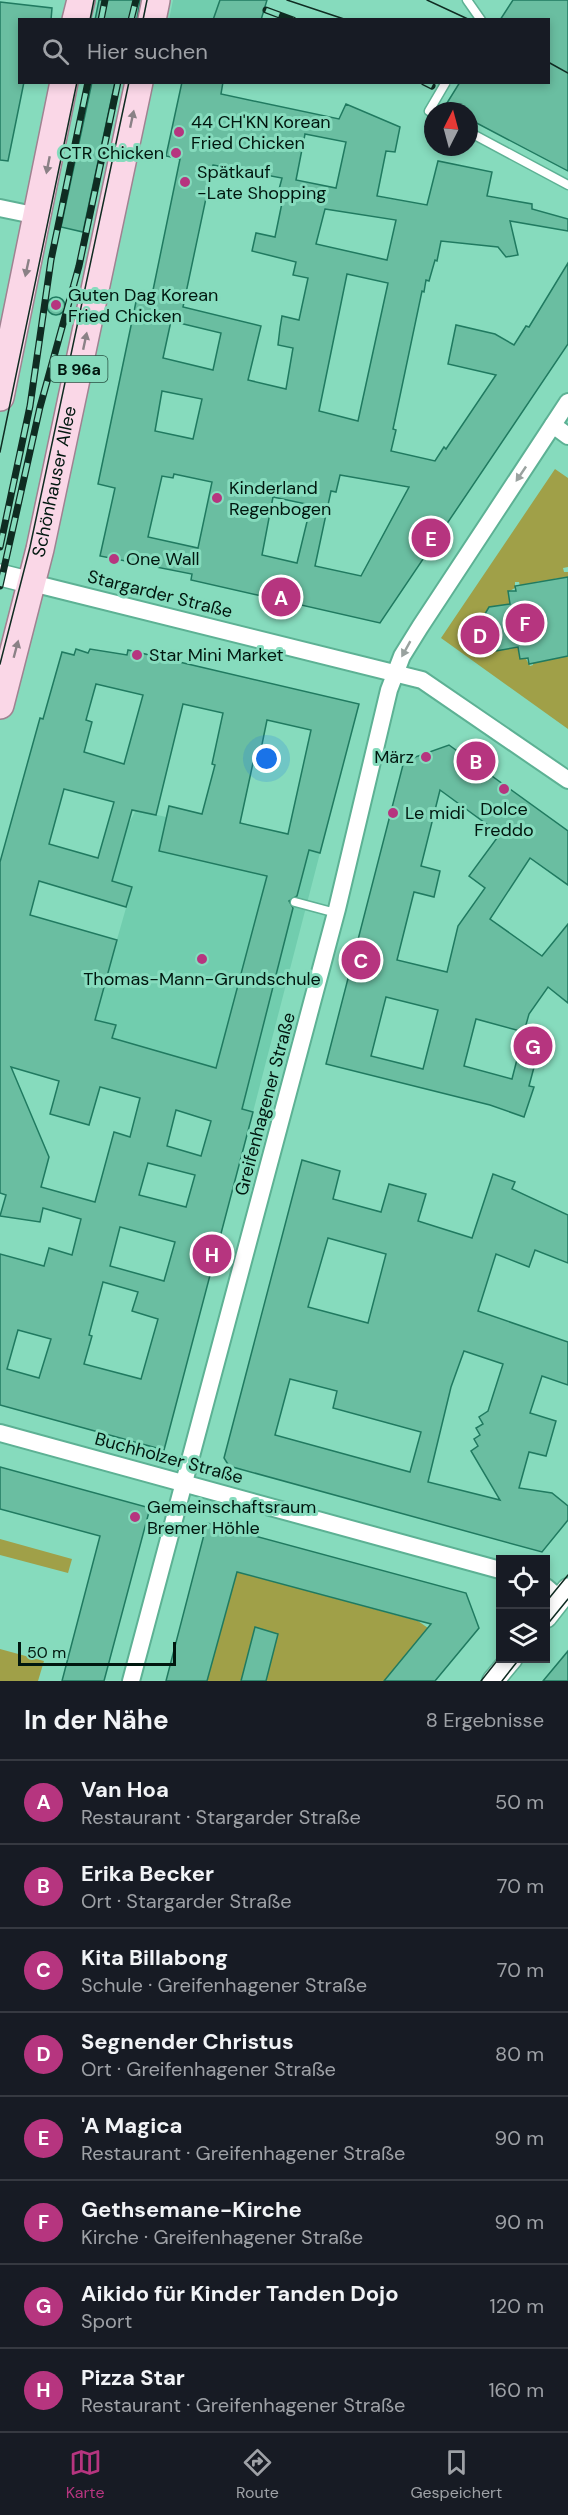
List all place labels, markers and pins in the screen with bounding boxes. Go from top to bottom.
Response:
place label: 44 CH'KN Korean Fried Chicken [191,110,331,155]
marker: 44 CH'KN Korean Fried Chicken [172,125,186,139]
place label: CTR Chicken [59,141,164,165]
marker: CTR Chicken [169,146,183,160]
place label: Spätkauf -Late Shopping [197,160,326,205]
marker: Spätkauf -Late Shopping [178,175,192,189]
place label: Guten Dag Korean Fried Chicken [68,283,218,328]
marker: Guten Dag Korean Fried Chicken [49,298,63,312]
place label: Kinderland Regenbogen [229,476,331,521]
marker: Kinderland Regenbogen [210,491,224,505]
pin: E [412,516,450,560]
place label: One Wall [126,547,200,571]
marker: One Wall [107,552,121,566]
pin: A [262,574,300,620]
pin: F [506,600,544,646]
pin: D [460,612,500,658]
place label: Star Mini Market [149,643,284,667]
marker: Star Mini Market [130,648,144,662]
pin: B [456,738,496,783]
place label: März [374,745,414,769]
marker: März [419,750,433,764]
marker: Dolce Freddo [497,782,511,796]
place label: Dolce Freddo [474,797,534,842]
place label: Le midi [405,801,465,825]
marker: Le midi [386,806,400,820]
pin: C [342,938,380,982]
marker: Thomas-Mann-Grundschule [195,952,209,966]
place label: Thomas-Mann-Grundschule [83,967,321,991]
pin: G [514,1024,552,1068]
pin: H [192,1232,232,1276]
place label: Gemeinschaftsraum Bremer Höhle [147,1495,316,1540]
marker: Gemeinschaftsraum Bremer Höhle [128,1510,142,1524]

